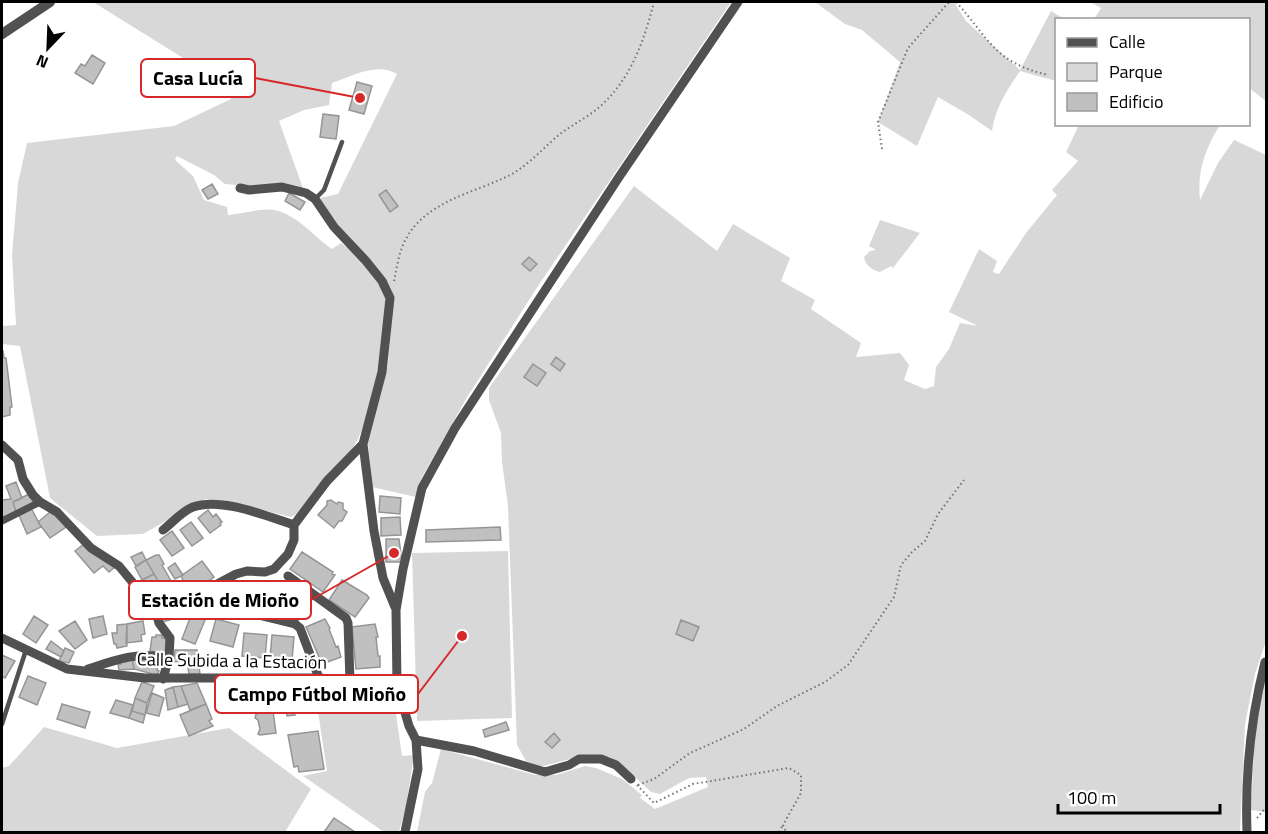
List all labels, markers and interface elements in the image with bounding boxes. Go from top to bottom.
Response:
north arrow [18,18,78,78]
legend [1055,18,1250,126]
text: Calle [1109,28,1145,55]
text: N [32,49,52,75]
text: Parque [1109,58,1163,85]
callout: Casa Lucía [141,59,255,97]
text: Casa Lucía [153,62,243,93]
text: Edificio [1109,88,1163,115]
callout: Estación de Mioño [129,581,311,619]
text: Estación de Mioño [141,584,299,615]
street label: Calle Subida a la Estación [137,645,327,676]
callout: Campo Fútbol Mioño [215,675,418,713]
text: Campo Fútbol Mioño [228,678,406,709]
scale bar [1058,777,1220,815]
text: 100 m [1067,784,1116,811]

